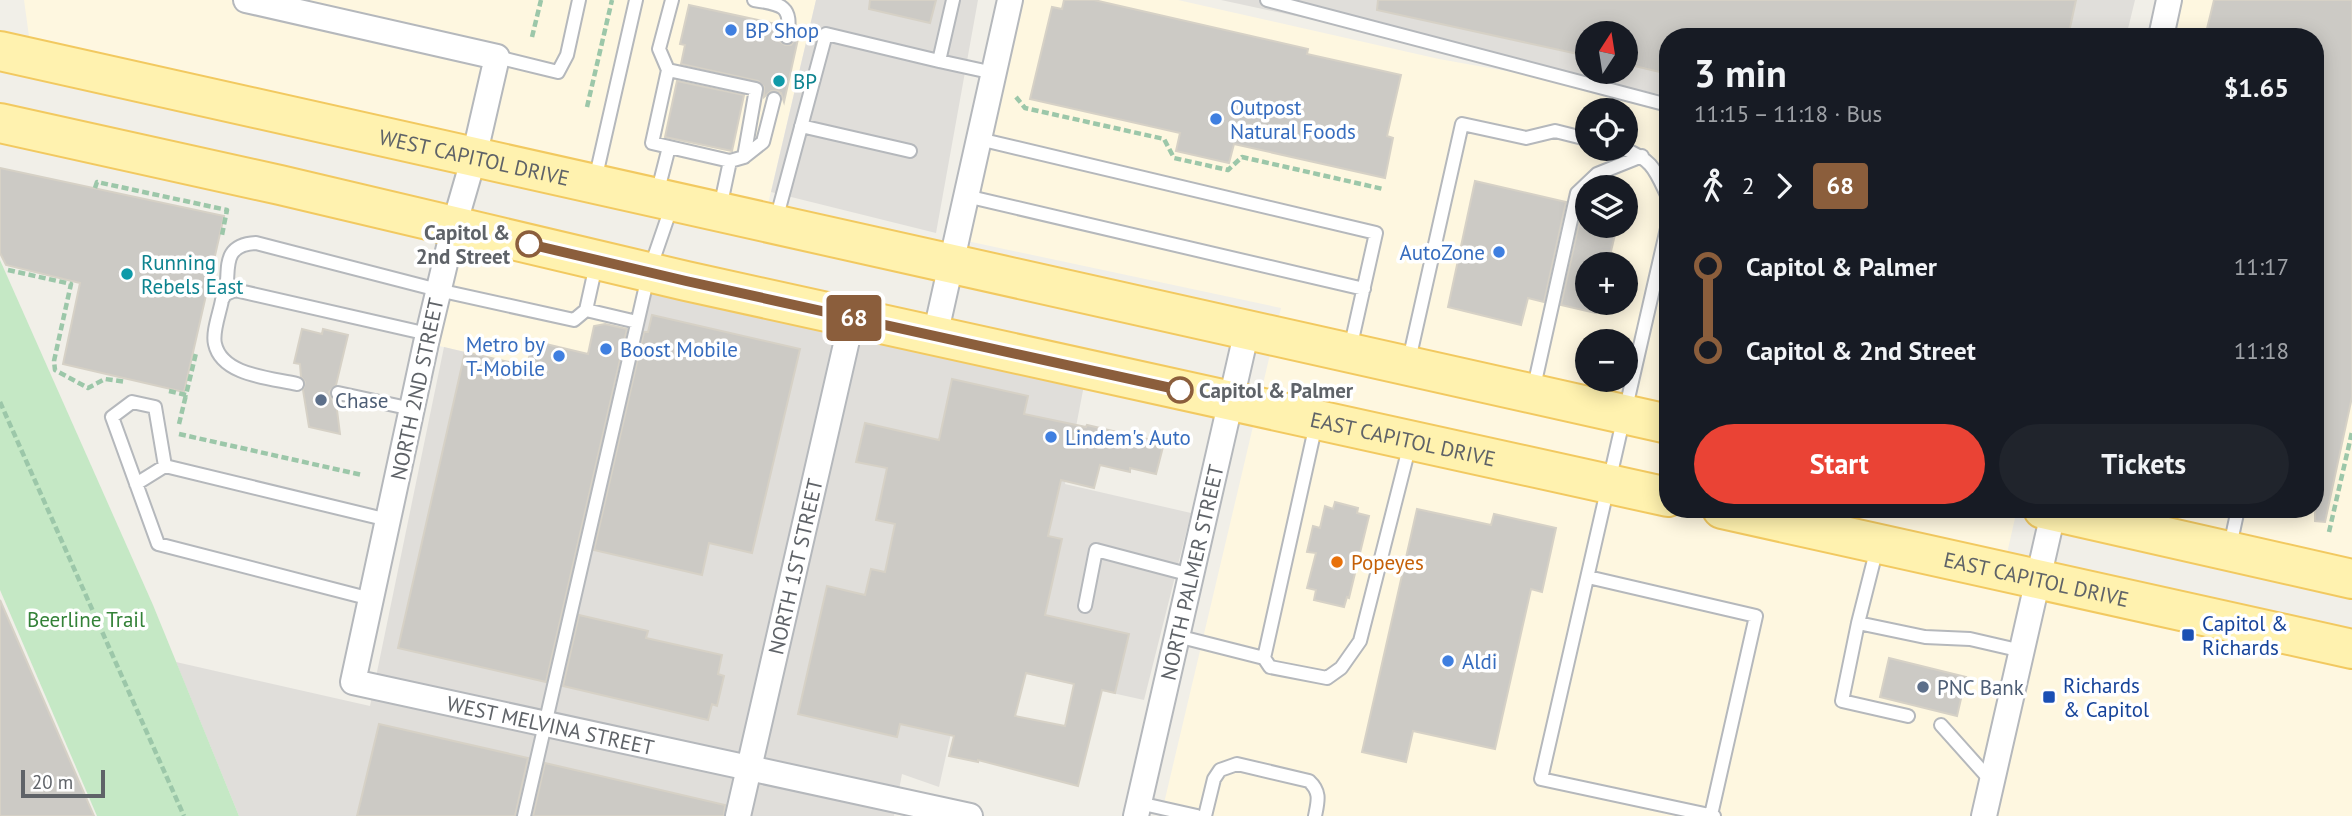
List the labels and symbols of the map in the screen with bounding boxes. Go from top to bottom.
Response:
place label: BP Shop [745,17,819,44]
north arrow [1575,21,1638,84]
marker: BP Shop [723,22,739,38]
place label: BP [793,68,817,95]
marker: BP [771,73,787,89]
place label: Outpost Natural Foods [1230,94,1356,145]
marker: Outpost Natural Foods [1208,111,1224,127]
street label: WEST CAPITOL DRIVE [377,123,572,191]
place label: Capitol & 2nd Street [416,219,511,270]
marker: Capitol & 2nd Street [516,231,542,257]
place label: AutoZone [1399,239,1485,266]
marker: AutoZone [1491,244,1507,260]
place label: Running Rebels East [141,249,243,300]
marker: Running Rebels East [119,266,135,282]
street label: NORTH 2ND STREET [385,295,450,483]
line badge: 68 [822,295,886,341]
place label: Metro by T-Mobile [466,331,545,382]
place label: Boost Mobile [620,336,738,363]
marker: Boost Mobile [598,341,614,357]
marker: Metro by T-Mobile [551,348,567,364]
marker: Capitol & Palmer [1167,377,1193,403]
place label: Capitol & Palmer [1199,377,1354,404]
place label: Chase [335,387,388,414]
marker: Chase [313,392,329,408]
street label: EAST CAPITOL DRIVE [1308,405,1498,472]
place label: Lindem's Auto [1065,424,1191,451]
marker: Lindem's Auto [1043,429,1059,445]
street label: NORTH PALMER STREET [1154,462,1229,683]
street label: NORTH 1ST STREET [762,476,828,657]
street label: EAST CAPITOL DRIVE [1941,545,2131,613]
place label: Popeyes [1351,549,1424,576]
marker: Popeyes [1329,554,1345,570]
park label: Beerline Trail [27,606,145,633]
place label: Capitol & Richards [2202,610,2288,661]
marker: Capitol & Richards [2180,627,2196,643]
place label: Aldi [1462,648,1497,675]
marker: Aldi [1440,653,1456,669]
place label: Richards & Capitol [2063,672,2149,723]
place label: PNC Bank [1937,674,2024,701]
marker: PNC Bank [1915,679,1931,695]
street label: WEST MELVINA STREET [444,689,657,761]
marker: Richards & Capitol [2041,689,2057,705]
scale bar [21,767,105,799]

